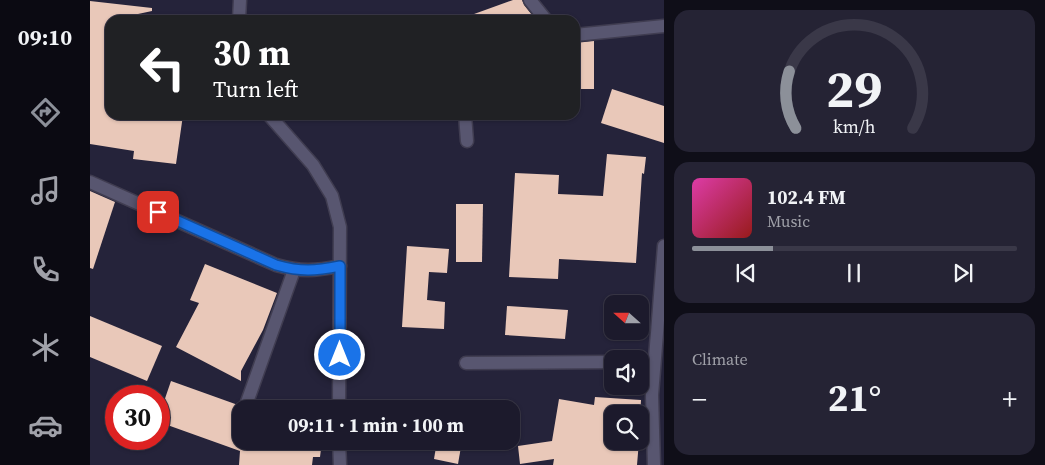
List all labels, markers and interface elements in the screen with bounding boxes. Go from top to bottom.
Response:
text: 09:10 [18,22,72,52]
text: 30 m [213,29,290,77]
icon: left [130,35,195,100]
text: 29 [826,53,883,124]
text: Turn left [213,74,298,104]
icon: directions [28,95,63,130]
text: km/h [833,114,876,139]
icon: music [28,173,63,208]
text: 102.4 FM [767,184,846,210]
pin [137,191,179,233]
icon: arrive [144,198,172,226]
text: Music [767,210,810,232]
icon: phone [28,252,63,287]
icon: previous [732,259,760,287]
icon: pause [840,259,868,287]
icon: next [949,259,977,287]
north arrow [604,295,649,340]
map controls [604,295,649,450]
position arrow [313,328,365,380]
icon: climate [28,330,63,365]
text: Climate [692,348,748,370]
button: sound [604,350,649,395]
text: 21° [828,372,881,424]
text: − [692,380,707,418]
text: + [1002,380,1017,418]
speed limit sign: 30 [105,385,170,450]
button: search [604,405,649,450]
icon: car [28,408,63,443]
text: 09:11 · 1 min · 100 m [288,412,464,438]

